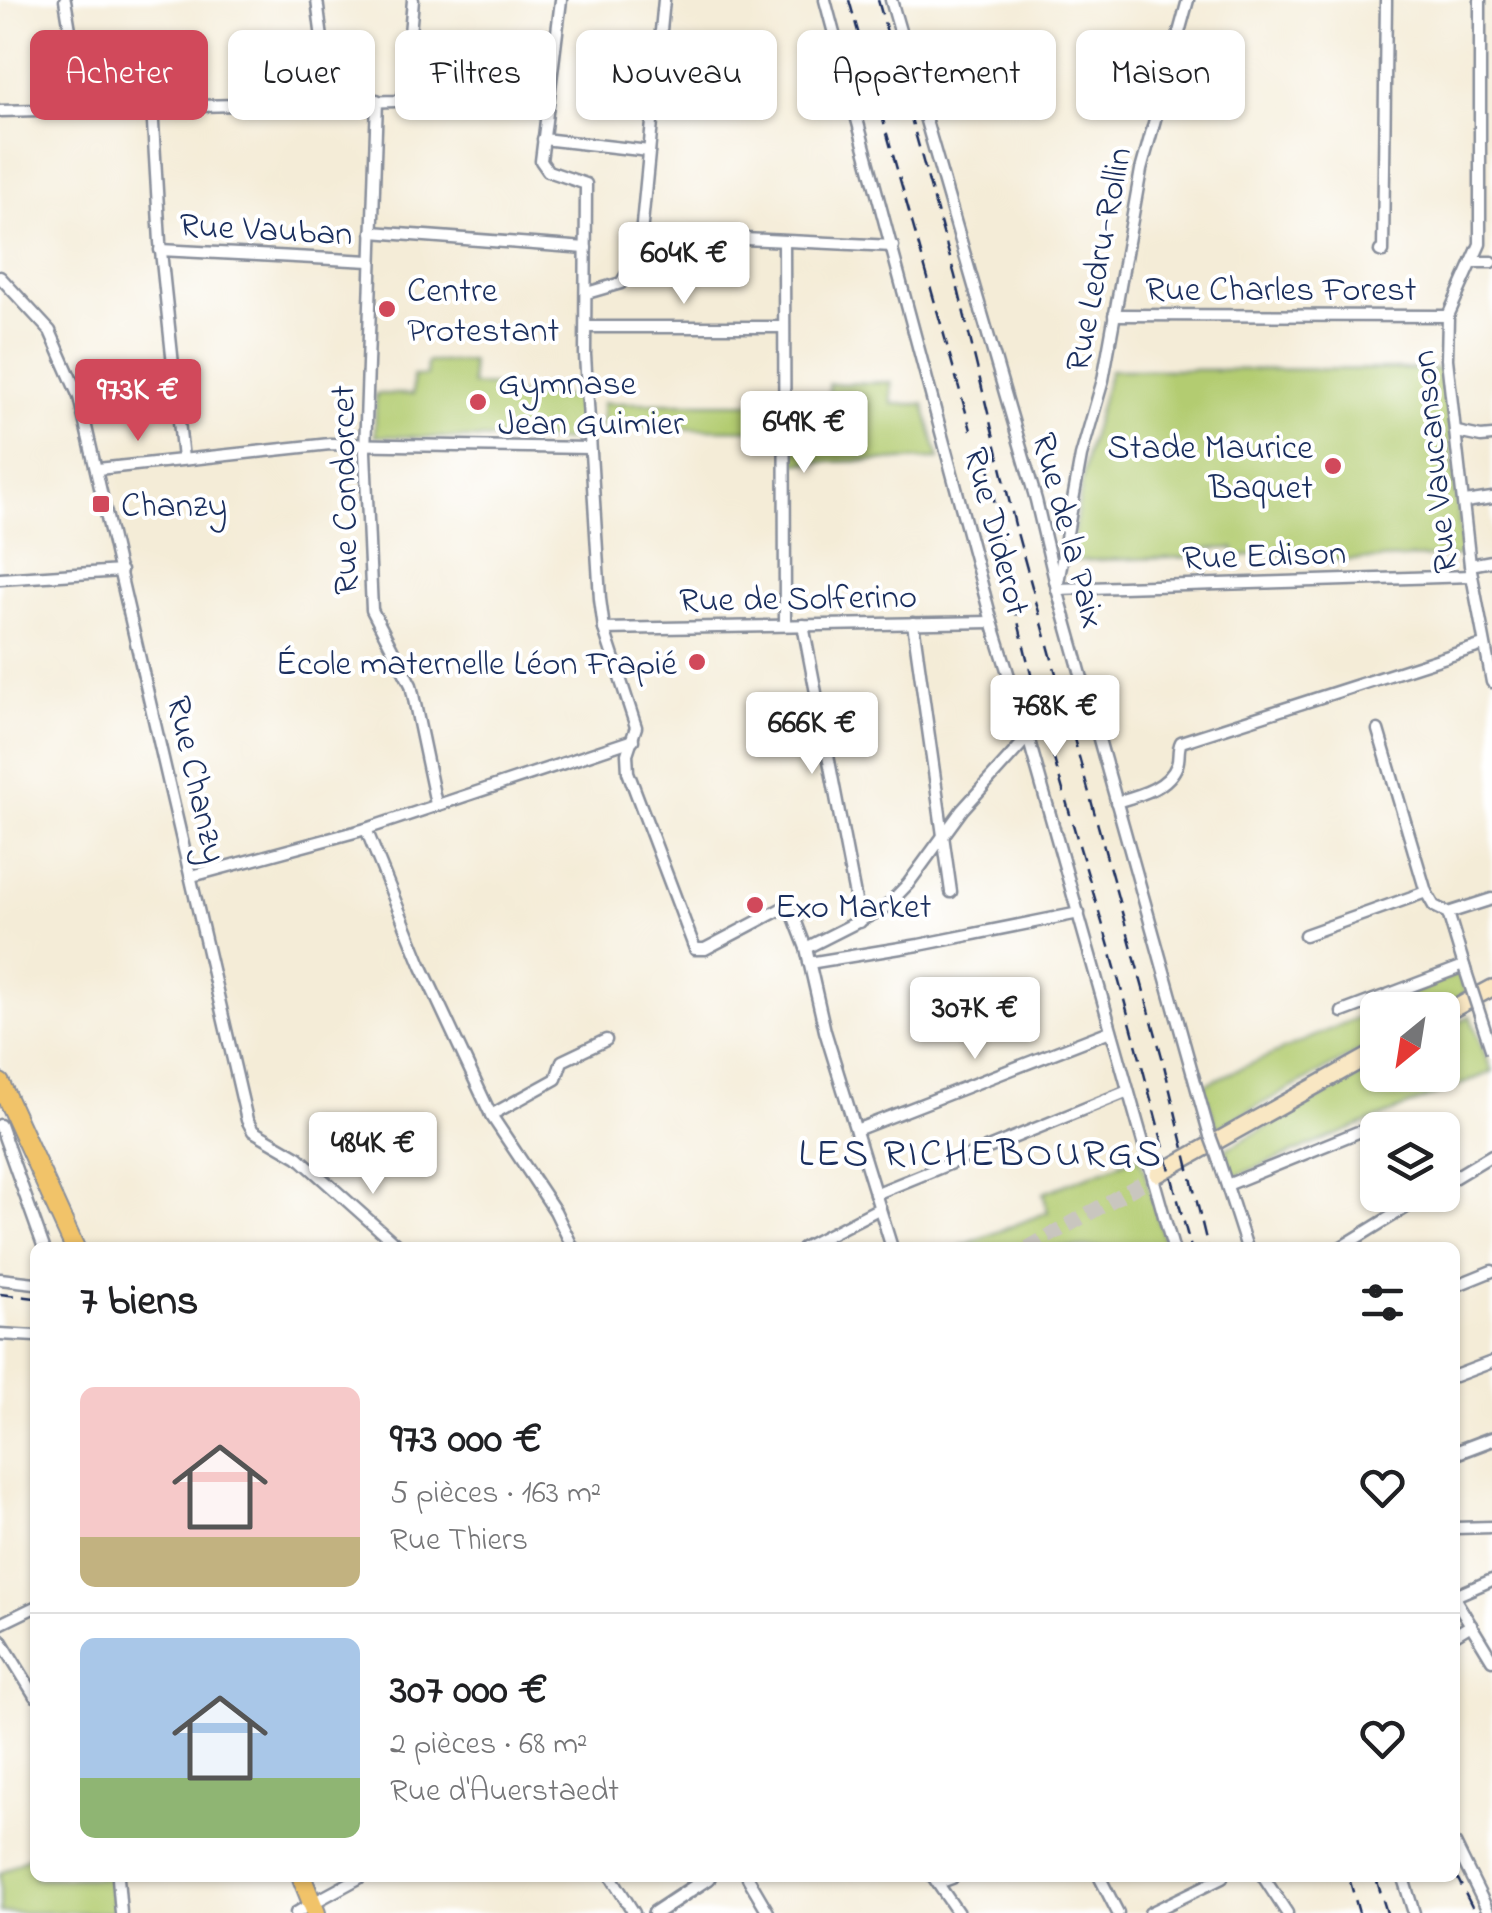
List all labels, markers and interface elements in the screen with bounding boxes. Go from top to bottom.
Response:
chip: Acheter [30,30,208,120]
chip: Louer [228,30,375,120]
chip: Filtres [395,30,556,120]
chip: Nouveau [576,30,777,120]
chip: Appartement [797,30,1056,120]
chip: Maison [1076,30,1245,120]
street label: Rue Ledru-Rollin [1054,143,1147,376]
street label: Rue Vauban [178,201,354,262]
pin: 604K € [603,222,765,307]
text: 604K € [641,231,727,278]
street label: Rue Charles Forest [1145,266,1417,317]
place label: Centre Protestant [407,267,559,358]
marker: Centre Protestant [376,298,398,320]
street label: Rue Vaucanson [1399,348,1474,576]
pin: 973K € [57,359,219,444]
place label: Gymnase Jean Guimier [498,360,684,451]
text: 973K € [97,368,179,415]
street label: Rue Condorcet [319,384,374,595]
marker: Gymnase Jean Guimier [467,391,489,413]
pin: 649K € [723,391,885,476]
text: 649K € [763,400,845,447]
place label: Stade Maurice Baquet [1107,424,1313,515]
street label: Rue de la Paix [1016,428,1117,634]
street label: Rue Diderot [948,442,1042,622]
marker: Stade Maurice Baquet [1322,455,1344,477]
place label: Chanzy [121,482,227,533]
marker: Chanzy [90,493,112,515]
street label: Rue Edison [1181,529,1347,586]
street label: Rue de Solferino [679,573,917,628]
place label: École maternelle Léon Frapié [276,640,677,691]
marker: École maternelle Léon Frapié [686,651,708,673]
pin: 768K € [974,675,1136,760]
text: 768K € [1012,684,1098,731]
street label: Rue Chanzy [151,691,239,868]
pin: 666K € [731,692,893,777]
text: 666K € [768,701,856,748]
place label: Exo Market [775,883,932,934]
marker: Exo Market [744,894,766,916]
pin: 307K € [894,977,1056,1062]
text: 307K € [932,986,1018,1033]
north arrow [1360,992,1460,1092]
map controls [1360,992,1460,1212]
pin: 484K € [292,1112,454,1197]
button: layers [1360,1112,1460,1212]
text: 484K € [331,1121,415,1168]
district label: LES RICHEBOURGS [799,1126,1163,1185]
text: 7 biens [80,1272,198,1333]
icon: filters [1355,1275,1410,1330]
text: 973 000 € [390,1410,542,1471]
icon: home [160,1427,280,1547]
icon: heart [1355,1460,1410,1515]
text: 5 pièces · 163 m² [390,1471,601,1518]
text: Rue Thiers [390,1518,528,1565]
text: 307 000 € [390,1661,548,1722]
icon: home [160,1678,280,1798]
icon: heart [1355,1711,1410,1766]
text: 2 pièces · 68 m² [390,1722,587,1769]
text: Rue d'Auerstaedt [390,1769,619,1816]

